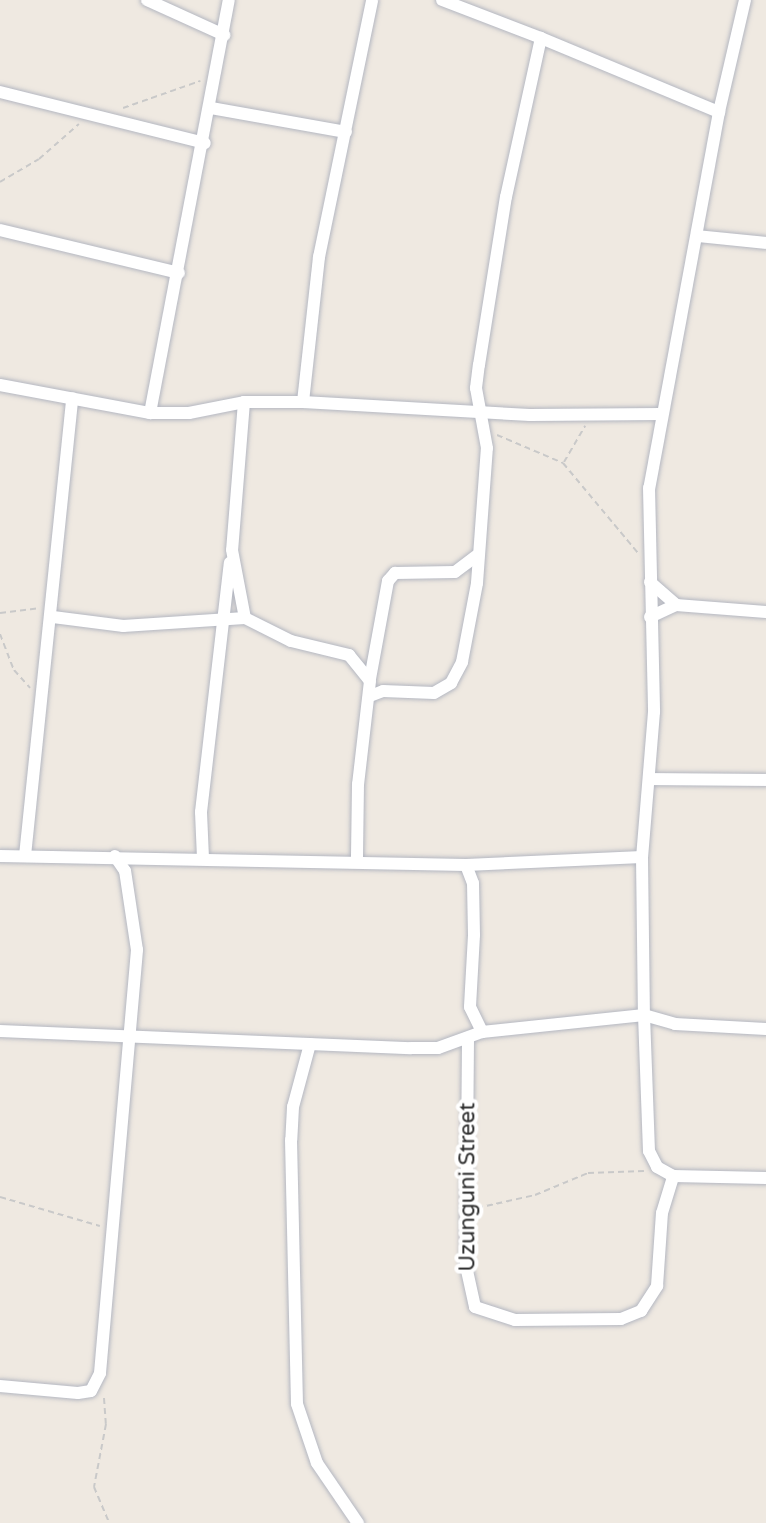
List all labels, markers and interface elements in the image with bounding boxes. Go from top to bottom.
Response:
street label: Uzunguni Street [455,1102,481,1272]

